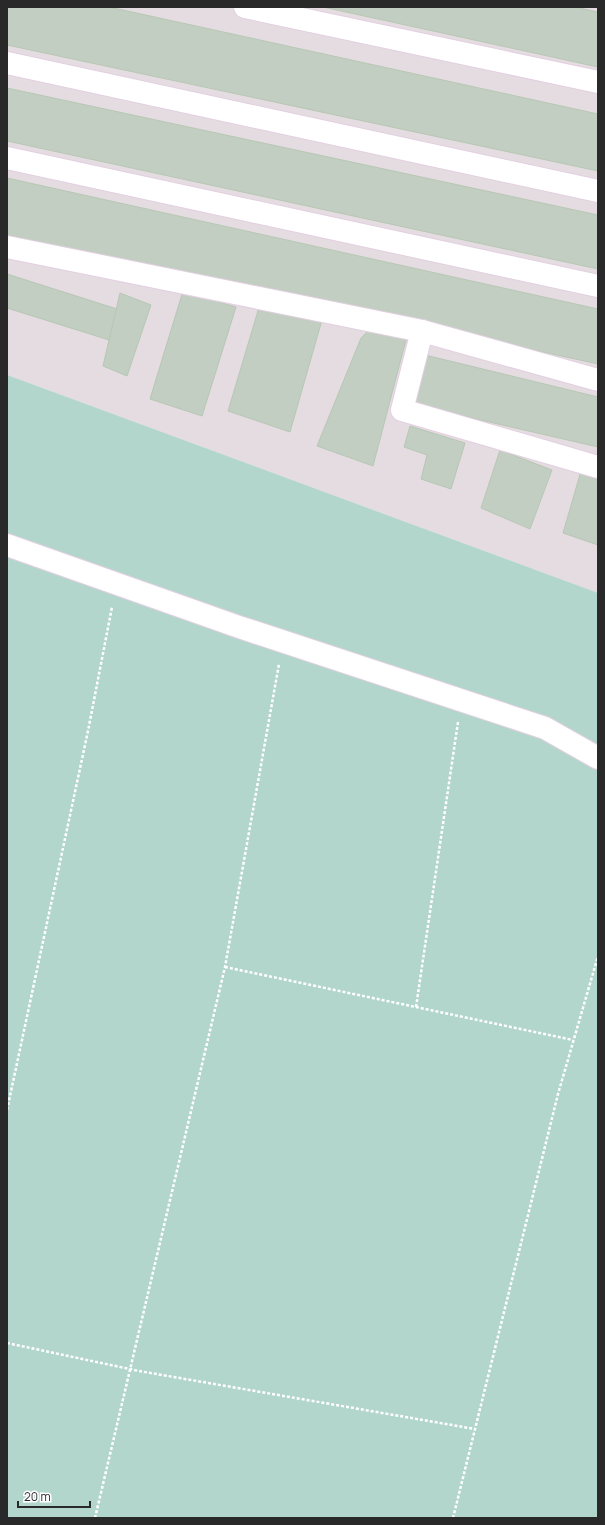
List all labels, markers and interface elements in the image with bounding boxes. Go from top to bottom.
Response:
scale bar [18,1483,90,1509]
text: 20 m [24,1488,51,1505]

